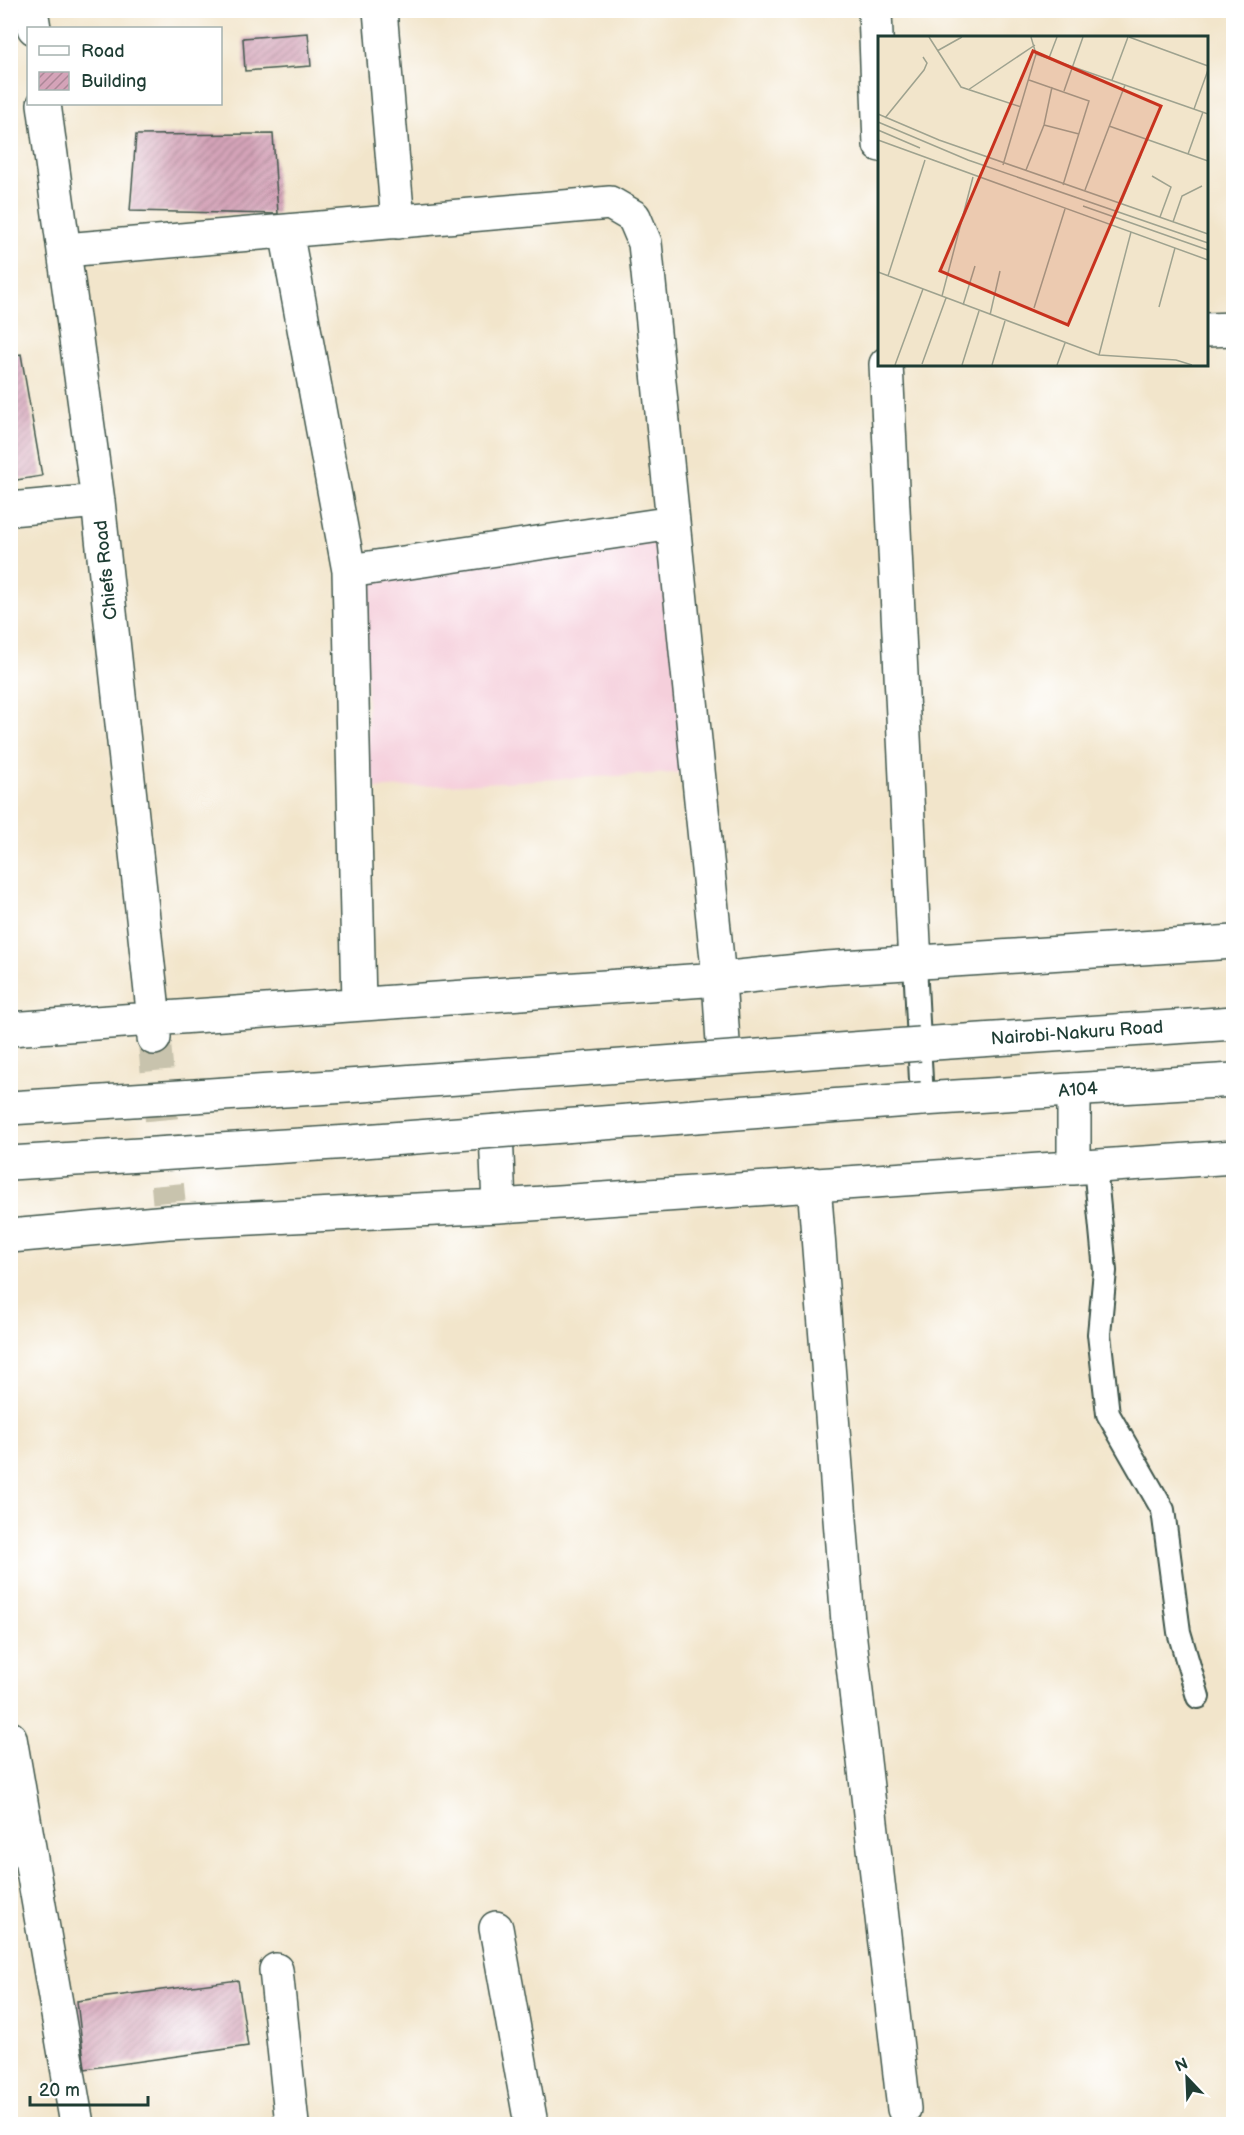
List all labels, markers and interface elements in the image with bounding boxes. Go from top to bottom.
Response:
legend [27,27,222,105]
inset map [878,36,1208,366]
text: Road [81,41,125,62]
text: Building [81,71,147,92]
street label: Chiefs Road [90,519,122,621]
street label: Nairobi-Nakuru Road [990,1017,1164,1049]
street label: A104 [1058,1078,1098,1102]
north arrow [1157,2048,1217,2108]
text: N [1172,2054,1191,2077]
scale bar [30,2069,148,2107]
text: 20 m [39,2080,80,2101]

